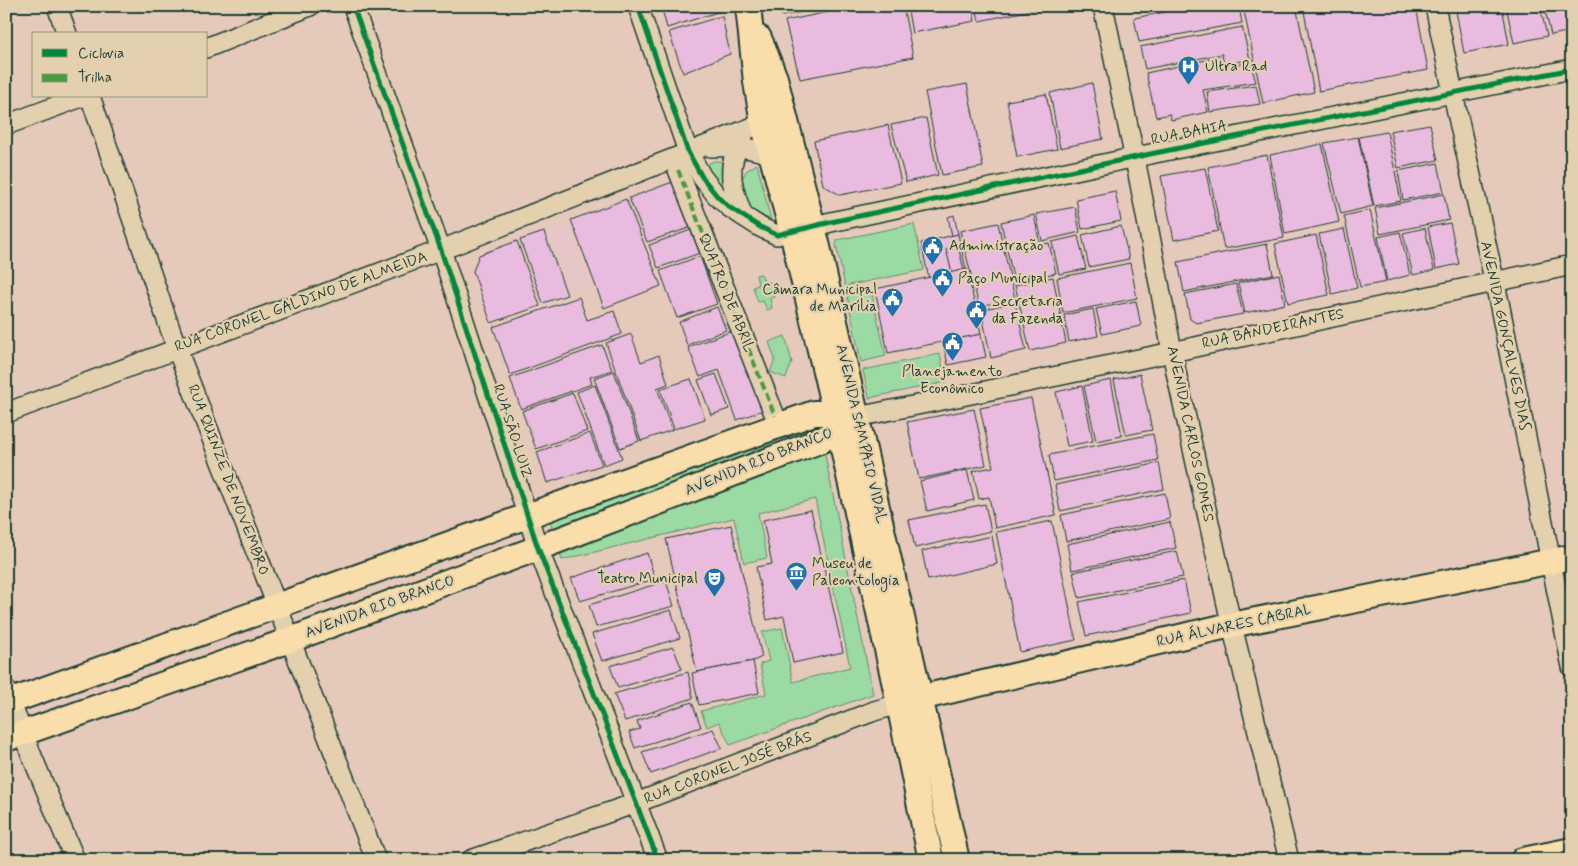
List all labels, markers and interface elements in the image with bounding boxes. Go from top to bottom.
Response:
legend [32,32,208,98]
text: Ciclovia [78,44,124,64]
hospital icon: Ultra Rad [1177,55,1201,86]
place label: Ultra Rad [1205,57,1267,77]
text: Trilha [78,68,112,88]
street label: RUA BAHIA [1149,116,1229,150]
street label: QUATRO DE ABRIL [693,230,759,356]
public building icon: Administração [921,234,945,265]
place label: Administração [949,236,1043,256]
street label: AVENIDA GONÇALVES DIAS [1475,239,1535,433]
street label: RUA CORONEL GALDINO DE ALMEIDA [172,247,430,357]
public building icon: Paço Municipal [930,267,954,298]
place label: Paço Municipal [958,269,1047,289]
place label: Câmara Municipal de Marília [762,280,877,317]
public building icon: Câmara Municipal de Marília [881,287,905,318]
place label: Secretaria da Fazenda [992,292,1064,329]
public building icon: Secretaria da Fazenda [964,299,988,330]
street label: RUA BANDEIRANTES [1200,304,1346,354]
public building icon: Planejamento Econômico [940,331,964,362]
street label: AVENIDA SAMPAIO VIDAL [831,342,891,526]
street label: AVENIDA CARLOS GOMES [1162,344,1218,524]
place label: Planejamento Econômico [902,362,1002,399]
street label: RUA QUINZE DE NOVEMBRO [182,382,274,578]
street label: RUA SÃO LUIZ [488,382,537,481]
street label: AVENIDA RIO BRANCO [682,423,836,501]
place label: Museu de Paleontologia [812,554,900,592]
museum icon: Museu de Paleontologia [784,561,808,592]
theatre icon: Teatro Municipal [702,567,726,598]
place label: Teatro Municipal [597,569,698,589]
street label: AVENIDA RIO BRANCO [302,571,458,643]
street label: RUA ÁLVARES CABRAL [1155,599,1313,652]
street label: RUA CORONEL JOSÉ BRÁS [641,726,815,809]

